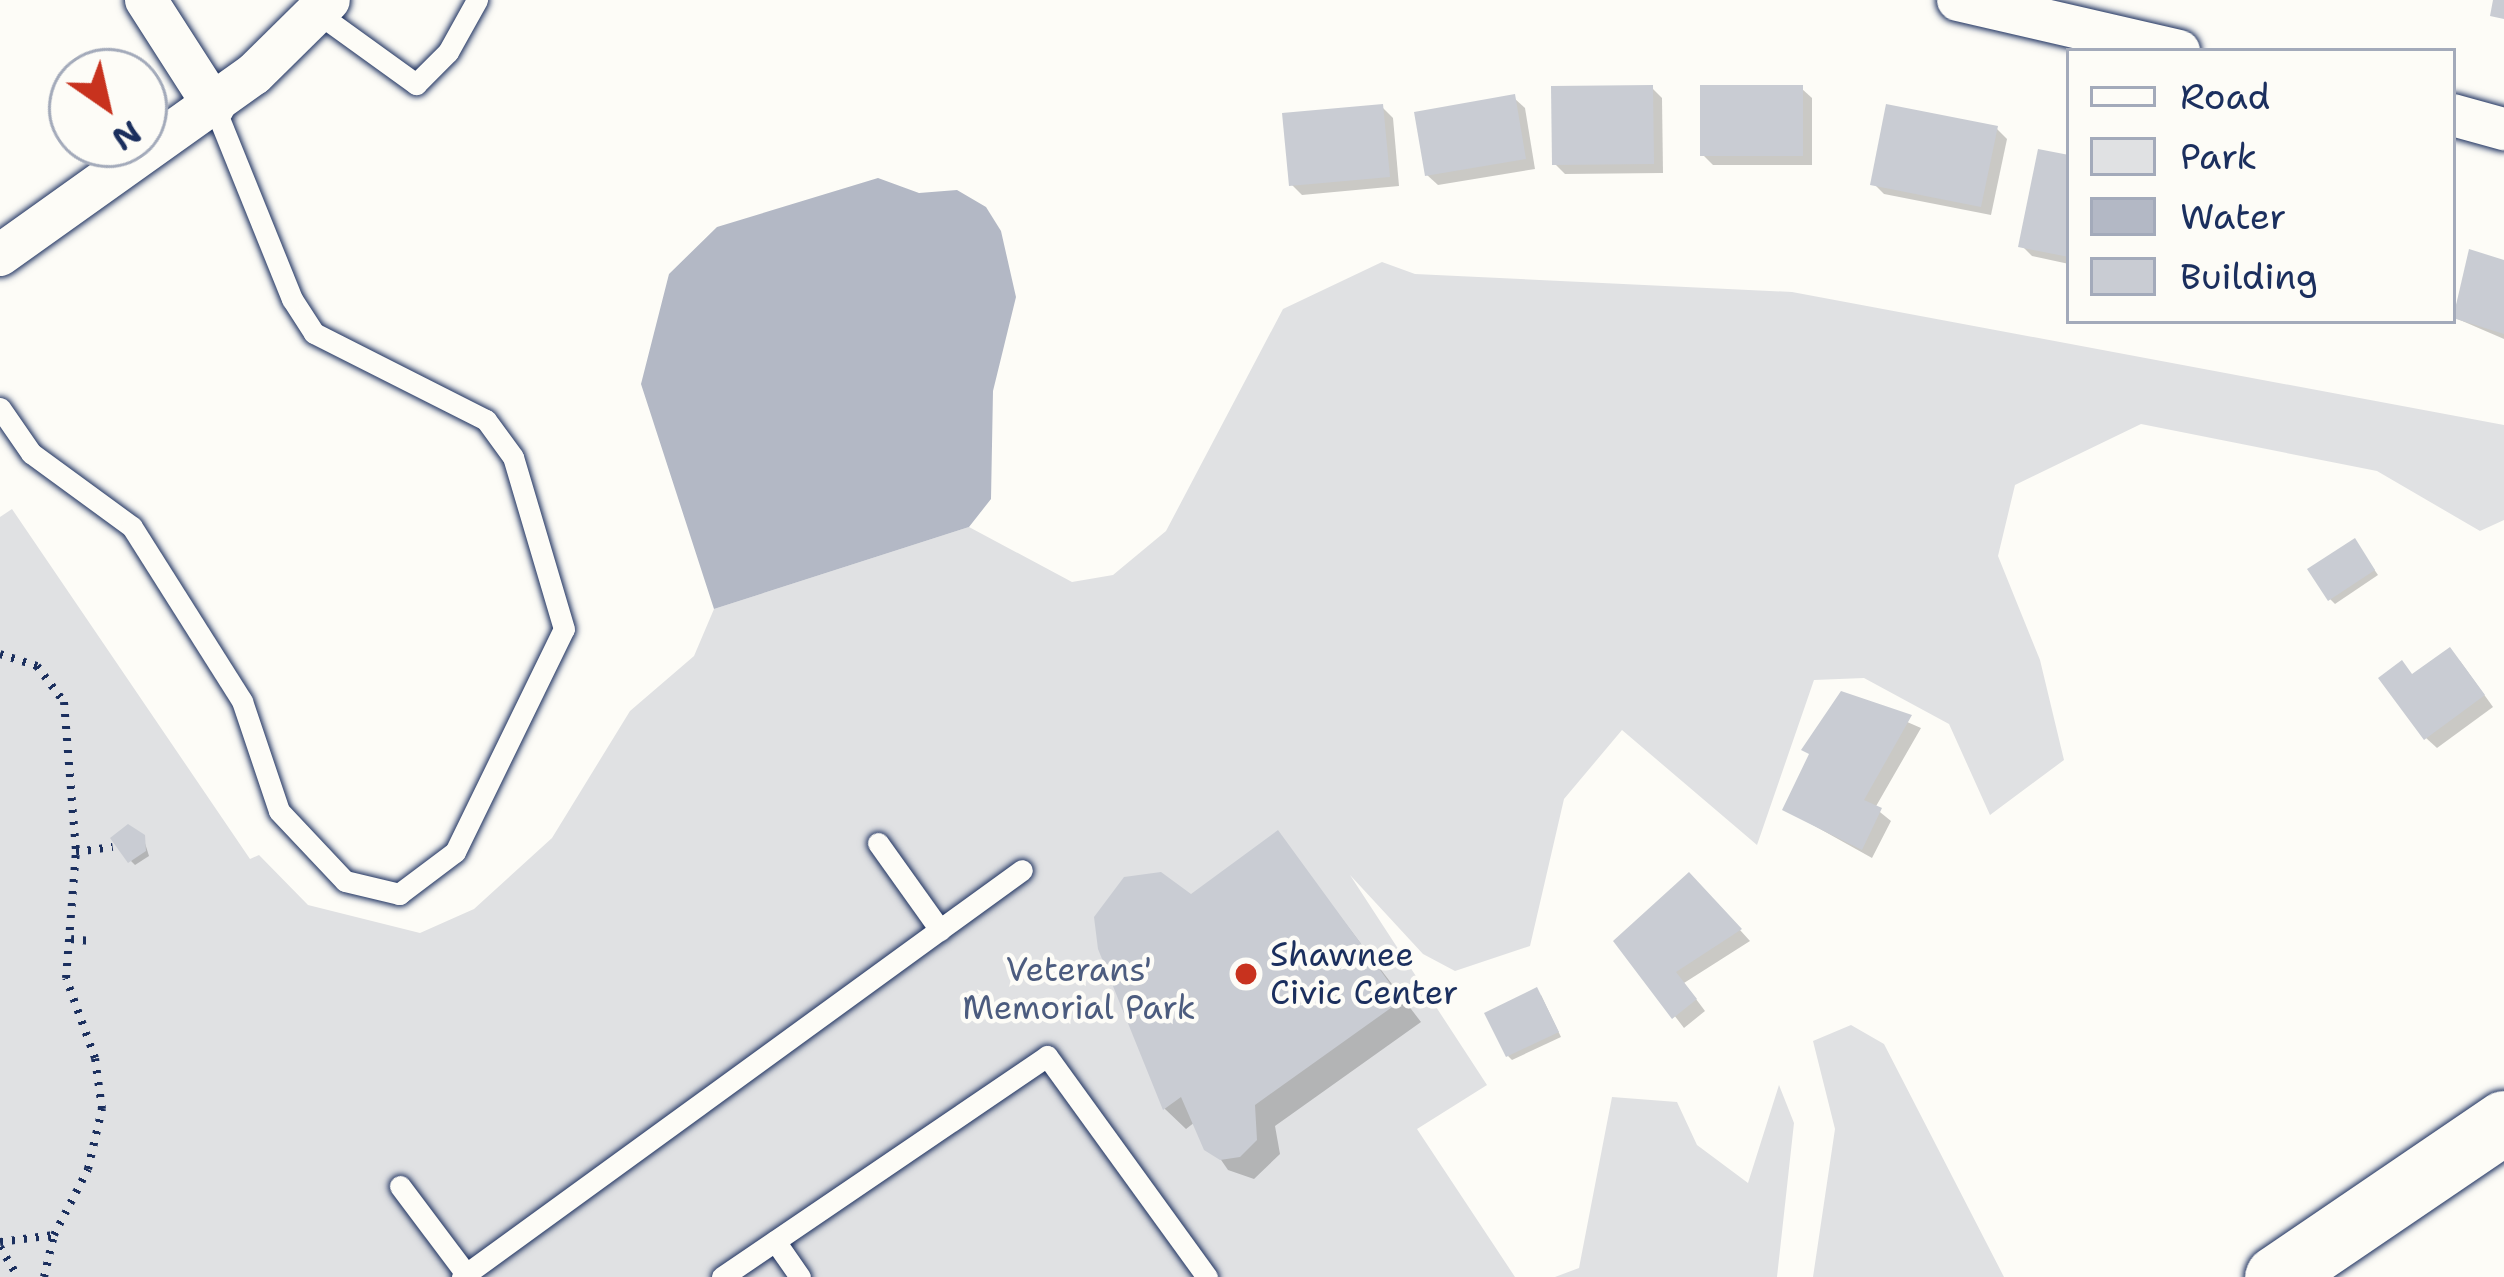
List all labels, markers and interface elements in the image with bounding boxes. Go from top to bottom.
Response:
north arrow [48,48,168,168]
legend [2066,48,2456,324]
text: Road [2180,72,2270,121]
text: N [103,110,150,162]
text: Park [2180,132,2257,181]
text: Water [2180,192,2286,241]
text: Building [2180,252,2318,301]
place label: Shawnee Civic Center [1270,935,1458,1013]
park label: Veterans' Memorial Park [962,950,1196,1028]
marker: Shawnee Civic Center [1233,961,1259,987]

